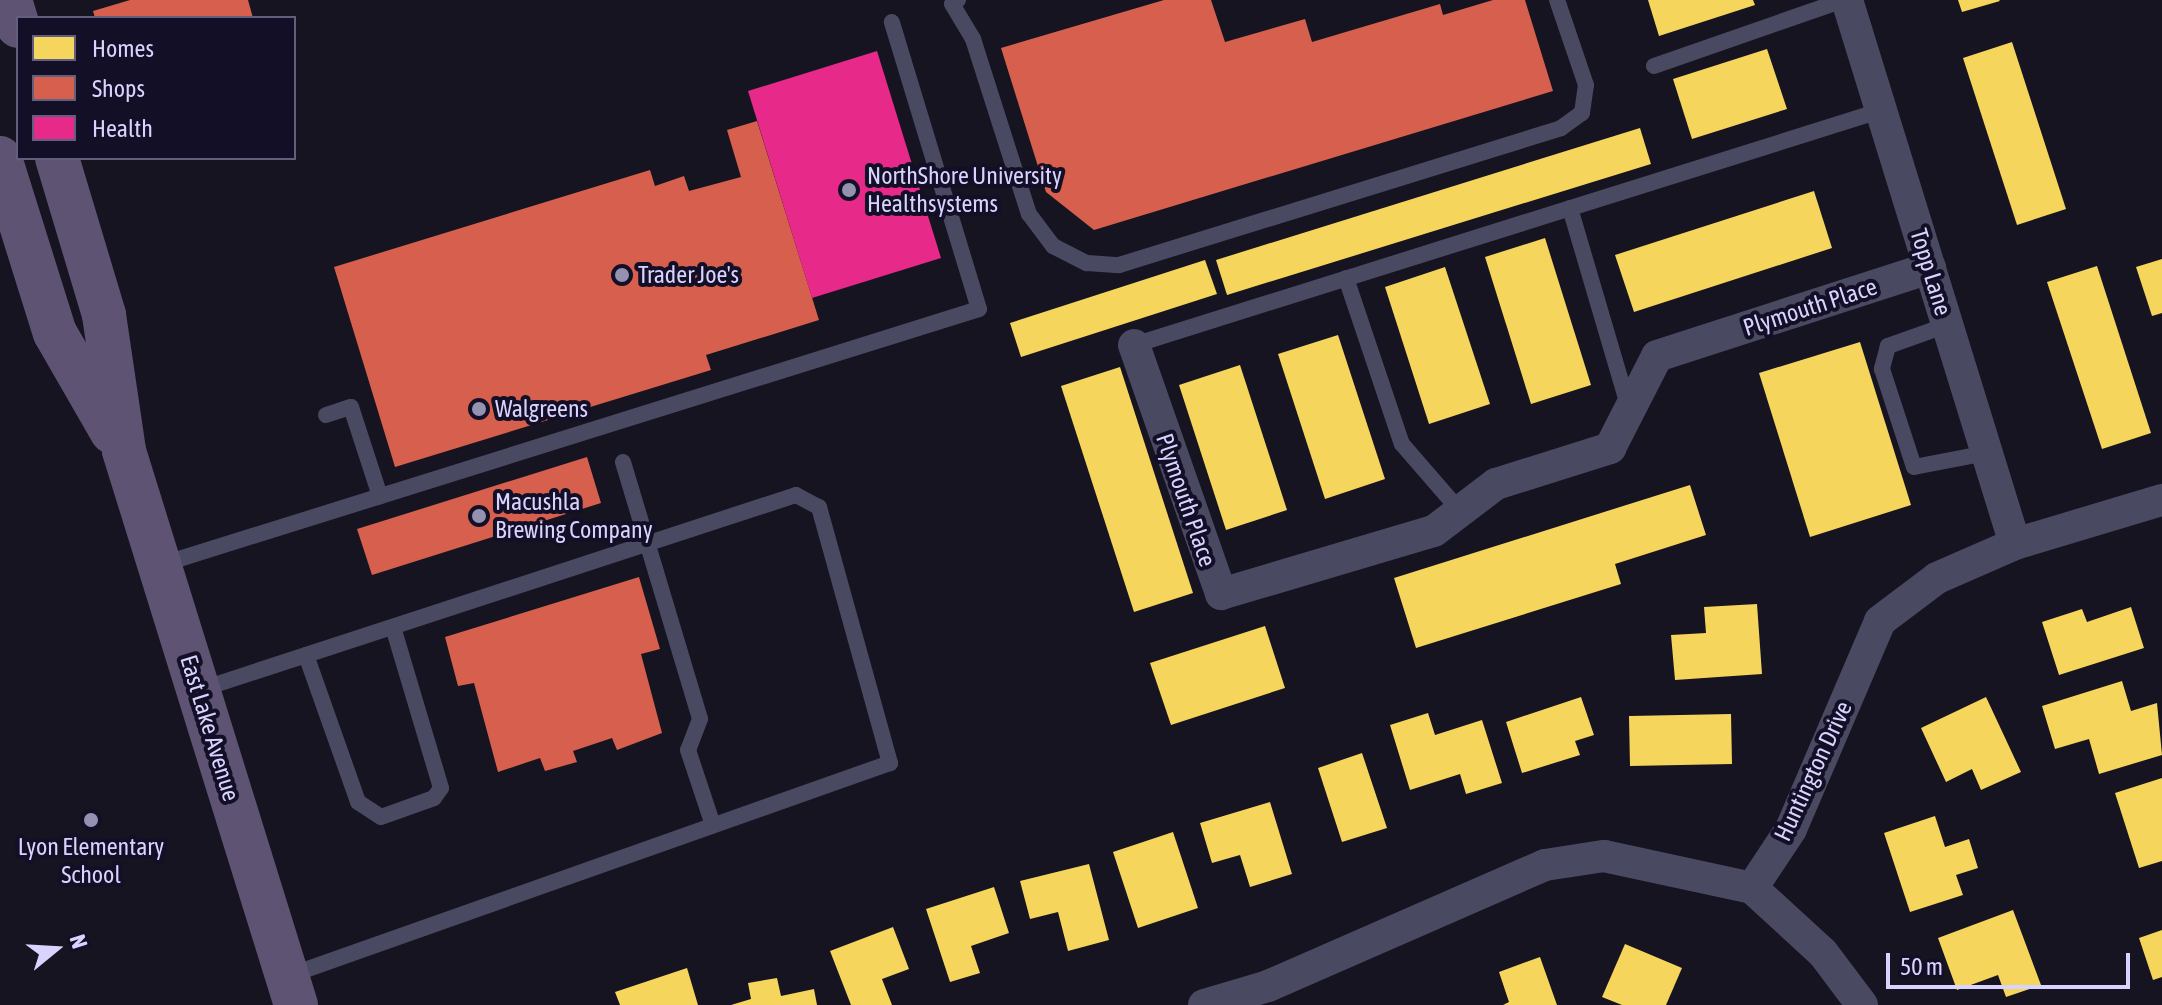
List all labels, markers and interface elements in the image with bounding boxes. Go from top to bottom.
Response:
legend [16,16,296,160]
text: Homes [92,35,154,62]
text: Shops [92,75,145,102]
text: Health [92,115,153,142]
place label: NorthShore University Healthsystems [867,162,1062,218]
marker: NorthShore University Healthsystems [838,179,860,201]
street label: Topp Lane [1904,225,1958,319]
place label: Trader Joe's [638,261,739,289]
marker: Trader Joe's [613,266,631,284]
street label: Plymouth Place [1740,272,1880,342]
place label: Walgreens [495,395,588,423]
marker: Walgreens [470,400,488,418]
street label: Plymouth Place [1150,430,1222,570]
place label: Macushla Brewing Company [495,488,653,544]
marker: Macushla Brewing Company [470,507,488,525]
street label: East Lake Avenue [174,651,246,805]
street label: Huntington Drive [1768,696,1858,846]
marker: Lyon Elementary School [82,811,100,829]
place label: Lyon Elementary School [18,833,164,889]
north arrow [16,909,96,989]
text: N [64,931,93,952]
scale bar [1890,937,2134,987]
text: 50 m [1900,953,1943,980]

